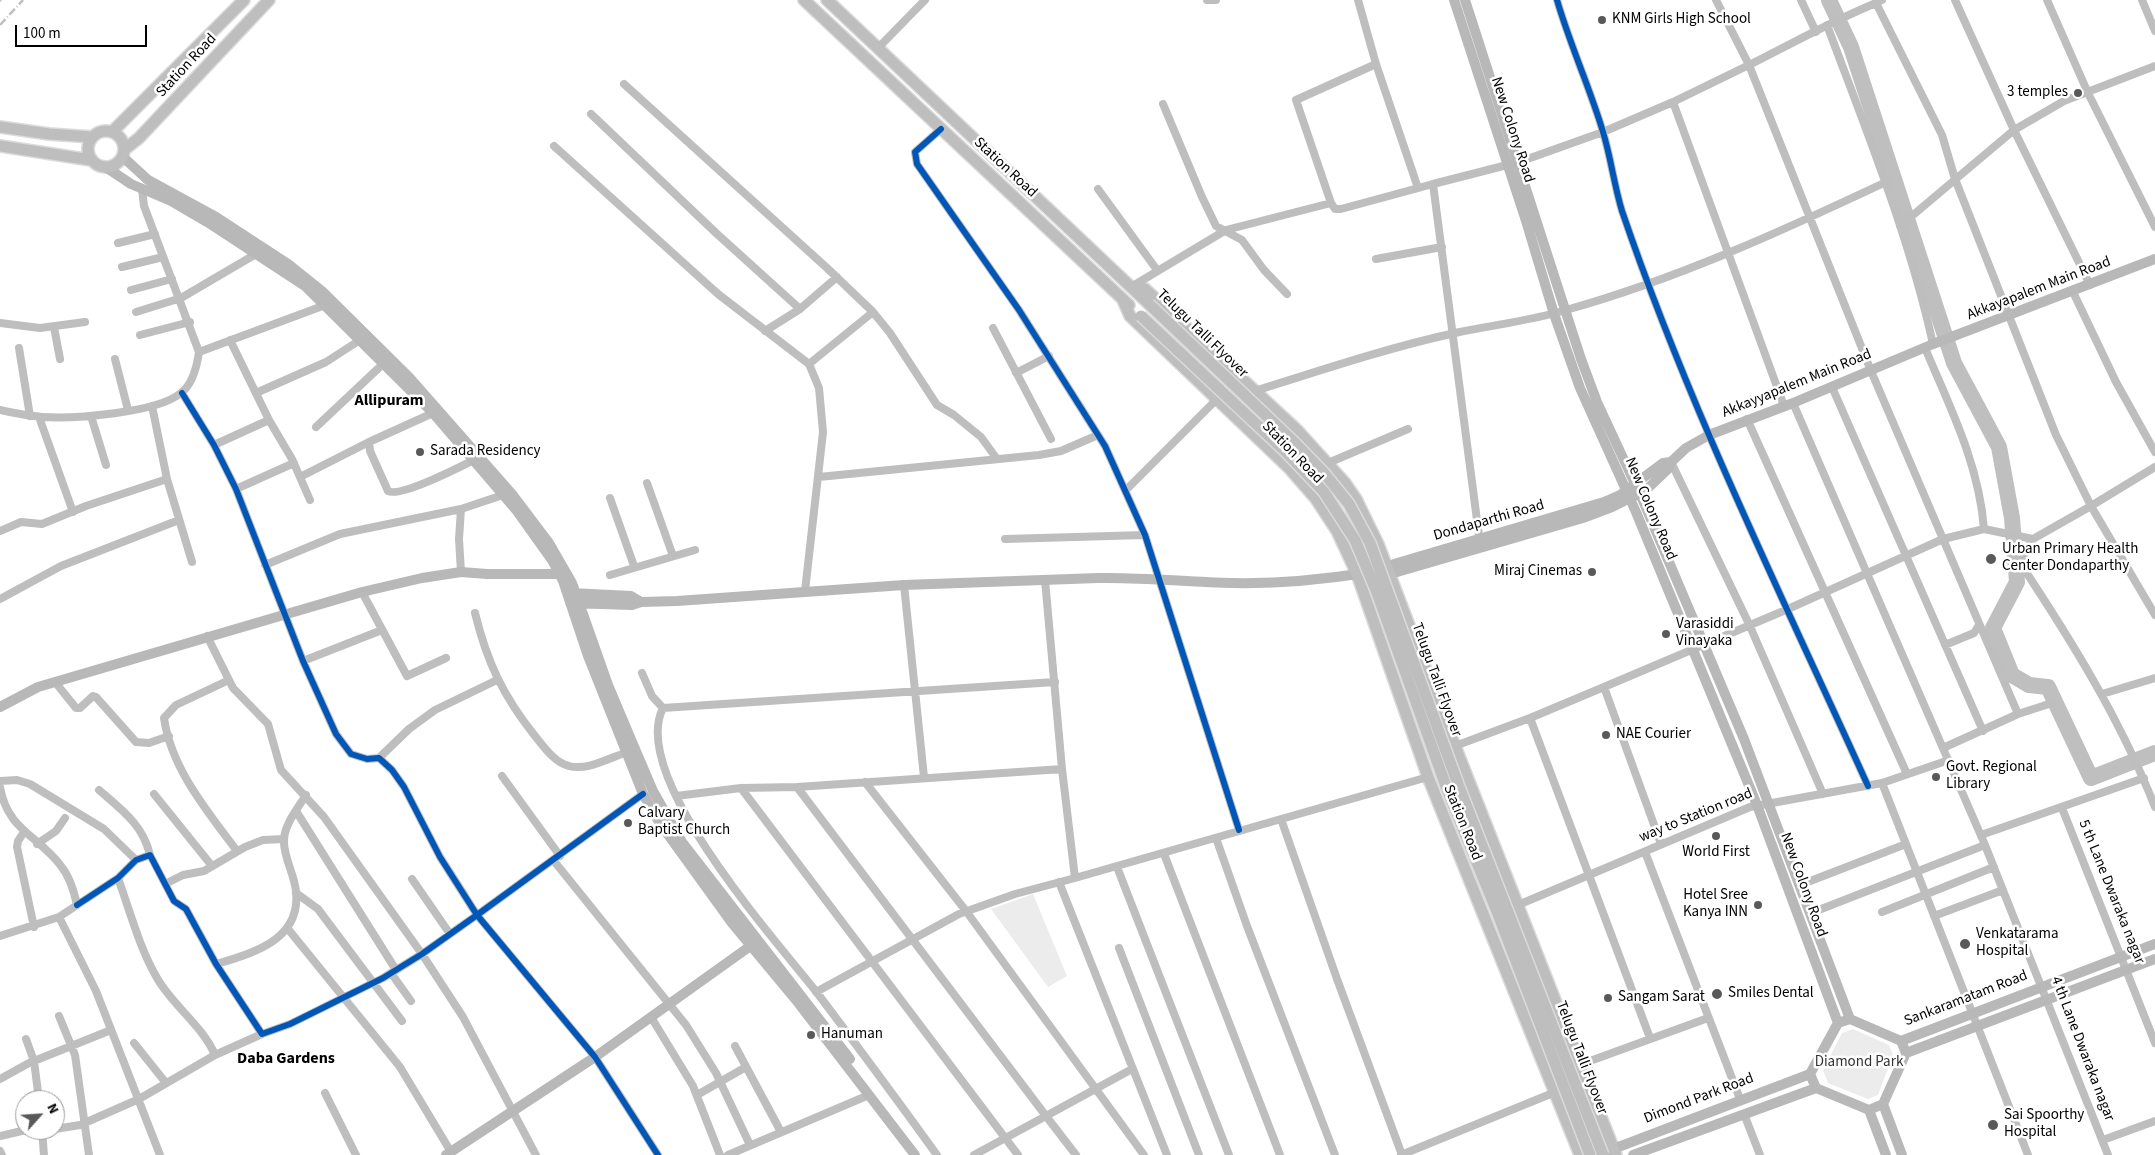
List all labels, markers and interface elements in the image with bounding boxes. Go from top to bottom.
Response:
place label: KNM Girls High School [1612,11,1751,29]
marker: KNM Girls High School [1596,14,1608,26]
scale bar [18,15,150,47]
text: 100 m [23,23,61,44]
street label: Station Road [153,31,221,101]
street label: New Colony Road [1486,75,1538,185]
place label: 3 temples [2007,84,2068,102]
marker: 3 temples [2072,87,2084,99]
street label: Station Road [970,134,1040,202]
street label: Akkayapalem Main Road [1965,253,2113,325]
street label: Telugu Talli Flyover [1153,286,1251,382]
street label: Akkayyapalem Main Road [1720,346,1874,422]
district label: Allipuram [354,391,424,411]
street label: Station Road [1258,418,1326,488]
place label: Sarada Residency [430,443,541,461]
marker: Sarada Residency [414,446,426,458]
street label: New Colony Road [1620,455,1680,563]
street label: Dondaparthi Road [1432,497,1546,545]
place label: Urban Primary Health Center Dondaparthy [2002,541,2138,576]
marker: Urban Primary Health Center Dondaparthy [1984,552,1998,566]
place label: Miraj Cinemas [1494,563,1582,581]
marker: Miraj Cinemas [1586,566,1598,578]
place label: Varasiddi Vinayaka [1676,616,1734,651]
street label: Telugu Talli Flyover [1407,621,1465,739]
marker: Varasiddi Vinayaka [1660,628,1672,640]
place label: NAE Courier [1616,726,1691,744]
marker: NAE Courier [1600,729,1612,741]
place label: Govt. Regional Library [1946,759,2037,794]
marker: Govt. Regional Library [1930,771,1942,783]
street label: Station Road [1439,783,1485,863]
street label: way to Station road [1637,785,1755,847]
place label: Calvary Baptist Church [638,805,730,840]
marker: Calvary Baptist Church [622,817,634,829]
street label: 5 th Lane Dwaraka nagar [2074,817,2148,967]
marker: World First [1710,830,1722,842]
street label: New Colony Road [1776,830,1830,940]
place label: World First [1682,844,1750,862]
place label: Hotel Sree Kanya INN [1683,887,1748,922]
marker: Hotel Sree Kanya INN [1752,899,1764,911]
place label: Venkatarama Hospital [1976,926,2058,961]
marker: Venkatarama Hospital [1958,937,1972,951]
street label: Sankaramatam Road [1902,967,2030,1031]
street label: 4 th Lane Dwaraka nagar [2046,974,2118,1124]
place label: Smiles Dental [1728,985,1814,1003]
marker: Smiles Dental [1710,987,1724,1001]
place label: Sangam Sarat [1618,989,1705,1007]
marker: Sangam Sarat [1602,992,1614,1004]
street label: Telugu Talli Flyover [1551,999,1611,1117]
place label: Hanuman [821,1026,883,1044]
marker: Hanuman [805,1029,817,1041]
district label: Daba Gardens [237,1049,335,1069]
park label: Diamond Park [1815,1054,1903,1072]
street label: Dimond Park Road [1642,1070,1756,1128]
north arrow [15,1090,65,1140]
text: N [42,1100,64,1117]
place label: Sai Spoorthy Hospital [2004,1107,2084,1142]
marker: Sai Spoorthy Hospital [1986,1118,2000,1132]

